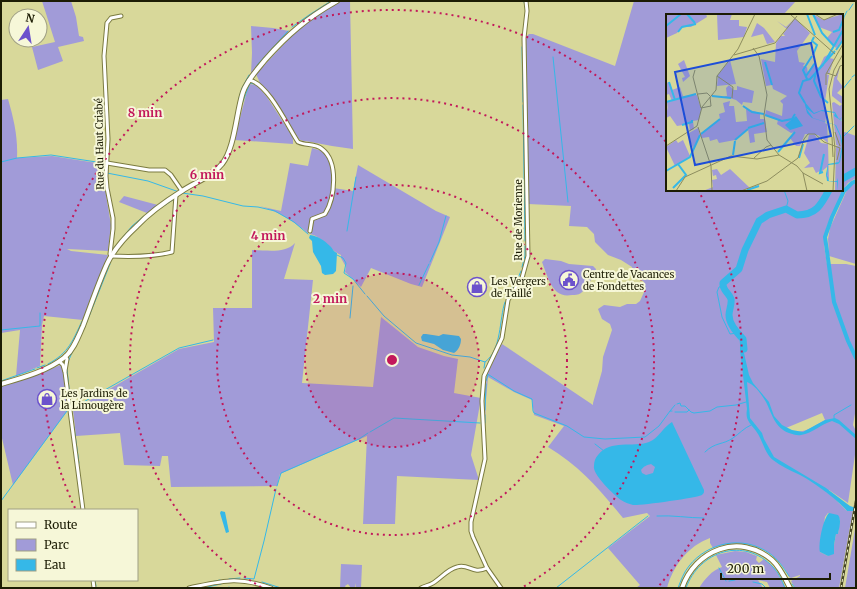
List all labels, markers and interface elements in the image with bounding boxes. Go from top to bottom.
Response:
north arrow [8,8,48,48]
text: N [24,10,36,26]
inset map [666,14,843,191]
street label: Rue du Haut Criabé [92,98,107,190]
text: 8 min [128,105,162,120]
text: 6 min [190,167,224,182]
street label: Rue de Morienne [512,179,525,261]
text: 4 min [251,228,285,243]
place label: Centre de Vacances de Fondettes [583,268,674,293]
public building icon: Centre de Vacances de Fondettes [558,269,580,291]
place label: Les Vergers de Taillé [491,275,546,300]
shop icon: Les Vergers de Taillé [466,276,488,298]
text: 2 min [313,291,347,306]
centre of rings [385,353,399,367]
place label: Les Jardins de la Limougère [61,387,127,412]
shop icon: Les Jardins de la Limougère [36,388,58,410]
legend [8,509,138,581]
text: Route [44,517,77,532]
text: Parc [44,537,69,552]
scale bar [721,555,830,581]
text: Eau [44,557,66,572]
text: 200 m [727,561,764,576]

